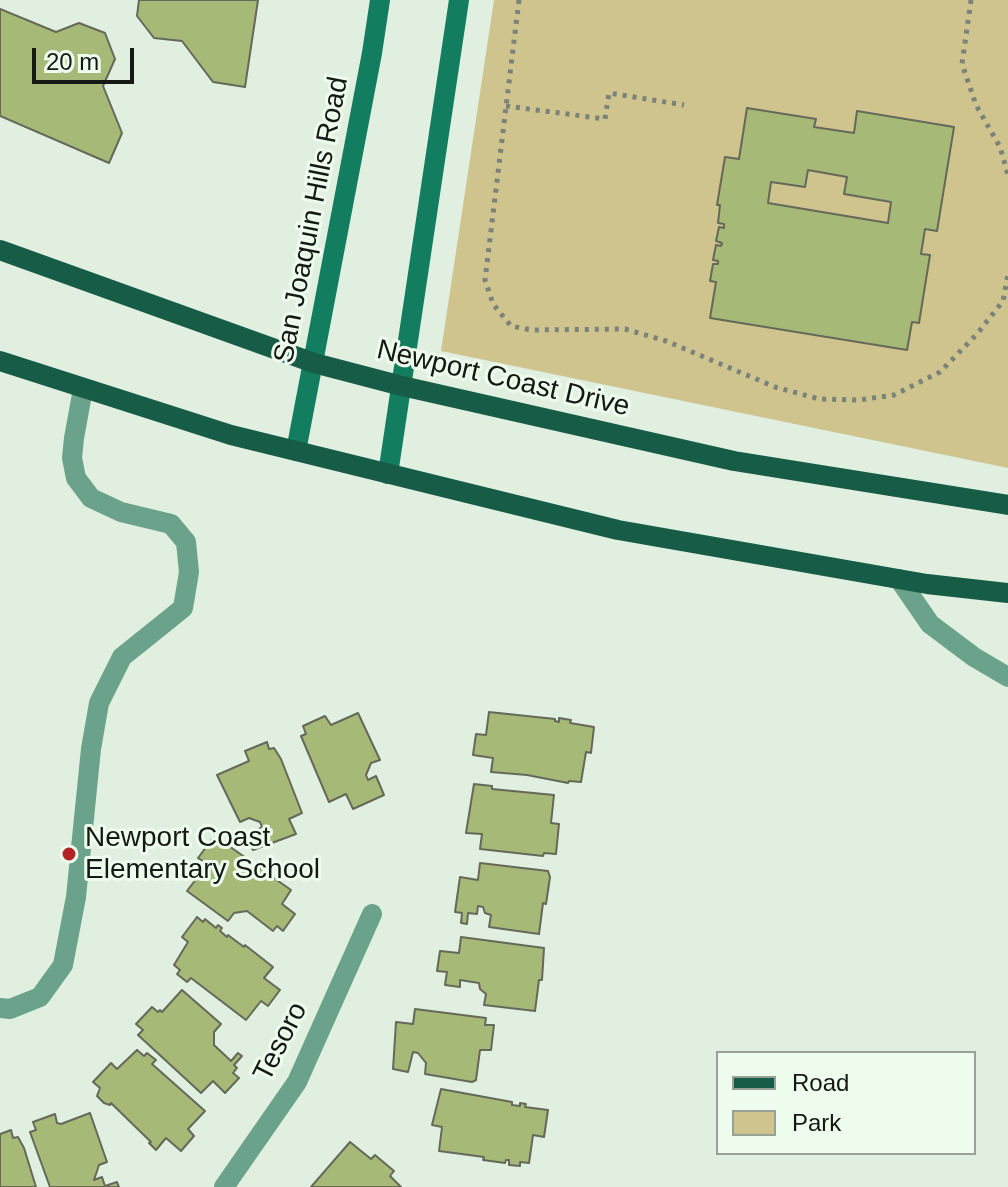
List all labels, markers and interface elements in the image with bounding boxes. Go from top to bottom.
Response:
scale bar [36,32,138,82]
text: 20 m [46,48,99,75]
street label: San Joaquin Hills Road [268,74,356,366]
street label: Newport Coast Drive [373,334,633,424]
place label: Newport Coast Elementary School [85,821,320,887]
marker: Newport Coast Elementary School [60,845,78,863]
street label: Tesoro [247,997,315,1087]
legend [716,1051,976,1155]
text: Road [792,1069,849,1096]
text: Park [792,1109,841,1136]

